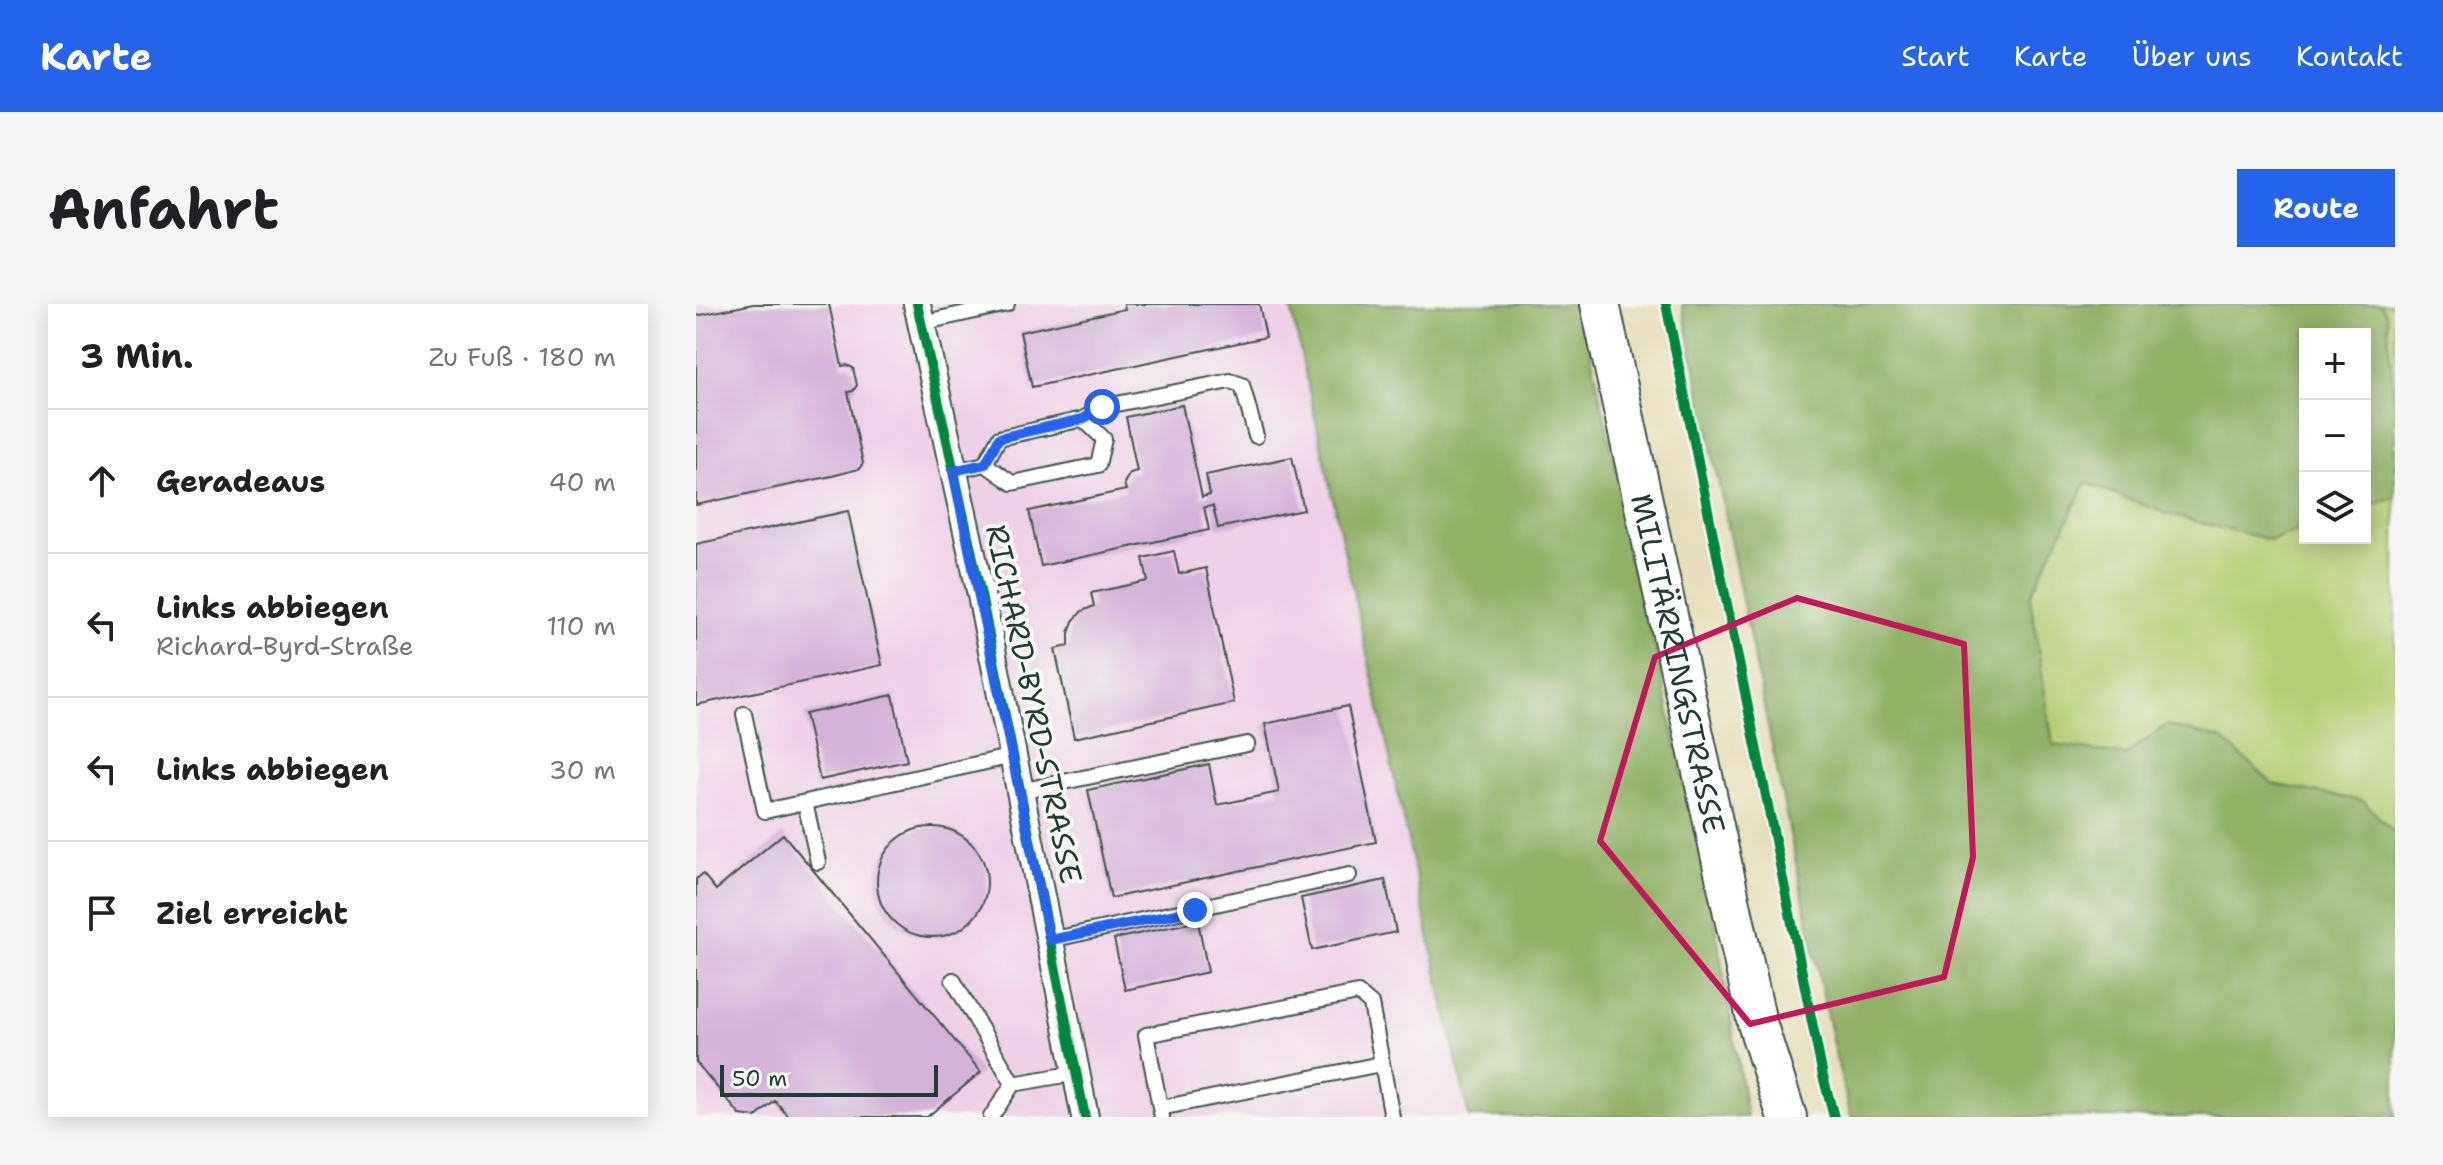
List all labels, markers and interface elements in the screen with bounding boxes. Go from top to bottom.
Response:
text: Karte [40,31,152,82]
text: Start [1901,37,1970,75]
text: Karte [2014,37,2088,75]
text: Über uns [2132,37,2252,75]
text: Kontakt [2296,37,2403,75]
button: Route [2237,169,2395,247]
text: Anfahrt [48,171,279,246]
map controls [2299,328,2371,544]
button: + [2299,328,2371,400]
text: 3 Min. [80,333,193,379]
text: Zu Fuß · 180 m [428,339,616,374]
route start [1084,389,1120,425]
button: − [2299,400,2371,472]
icon: ahead [80,459,124,503]
text: Geradeaus [156,461,325,502]
text: 40 m [549,464,616,499]
button: layers [2299,472,2371,544]
street label: MILITÄRRINGSTRASSE [1621,490,1736,837]
street label: RICHARD-BYRD-STRASSE [976,521,1092,887]
text: Links abbiegen [156,587,389,628]
icon: left [80,603,124,647]
text: 110 m [546,608,616,643]
text: Richard-Byrd-Straße [156,628,414,663]
icon: left [80,747,124,791]
text: Links abbiegen [156,749,389,790]
text: 30 m [549,752,616,787]
icon: arrive [80,891,124,935]
route end [1177,892,1213,928]
text: Ziel erreicht [156,893,348,934]
scale bar [720,1061,938,1097]
text: 50 m [732,1064,787,1093]

